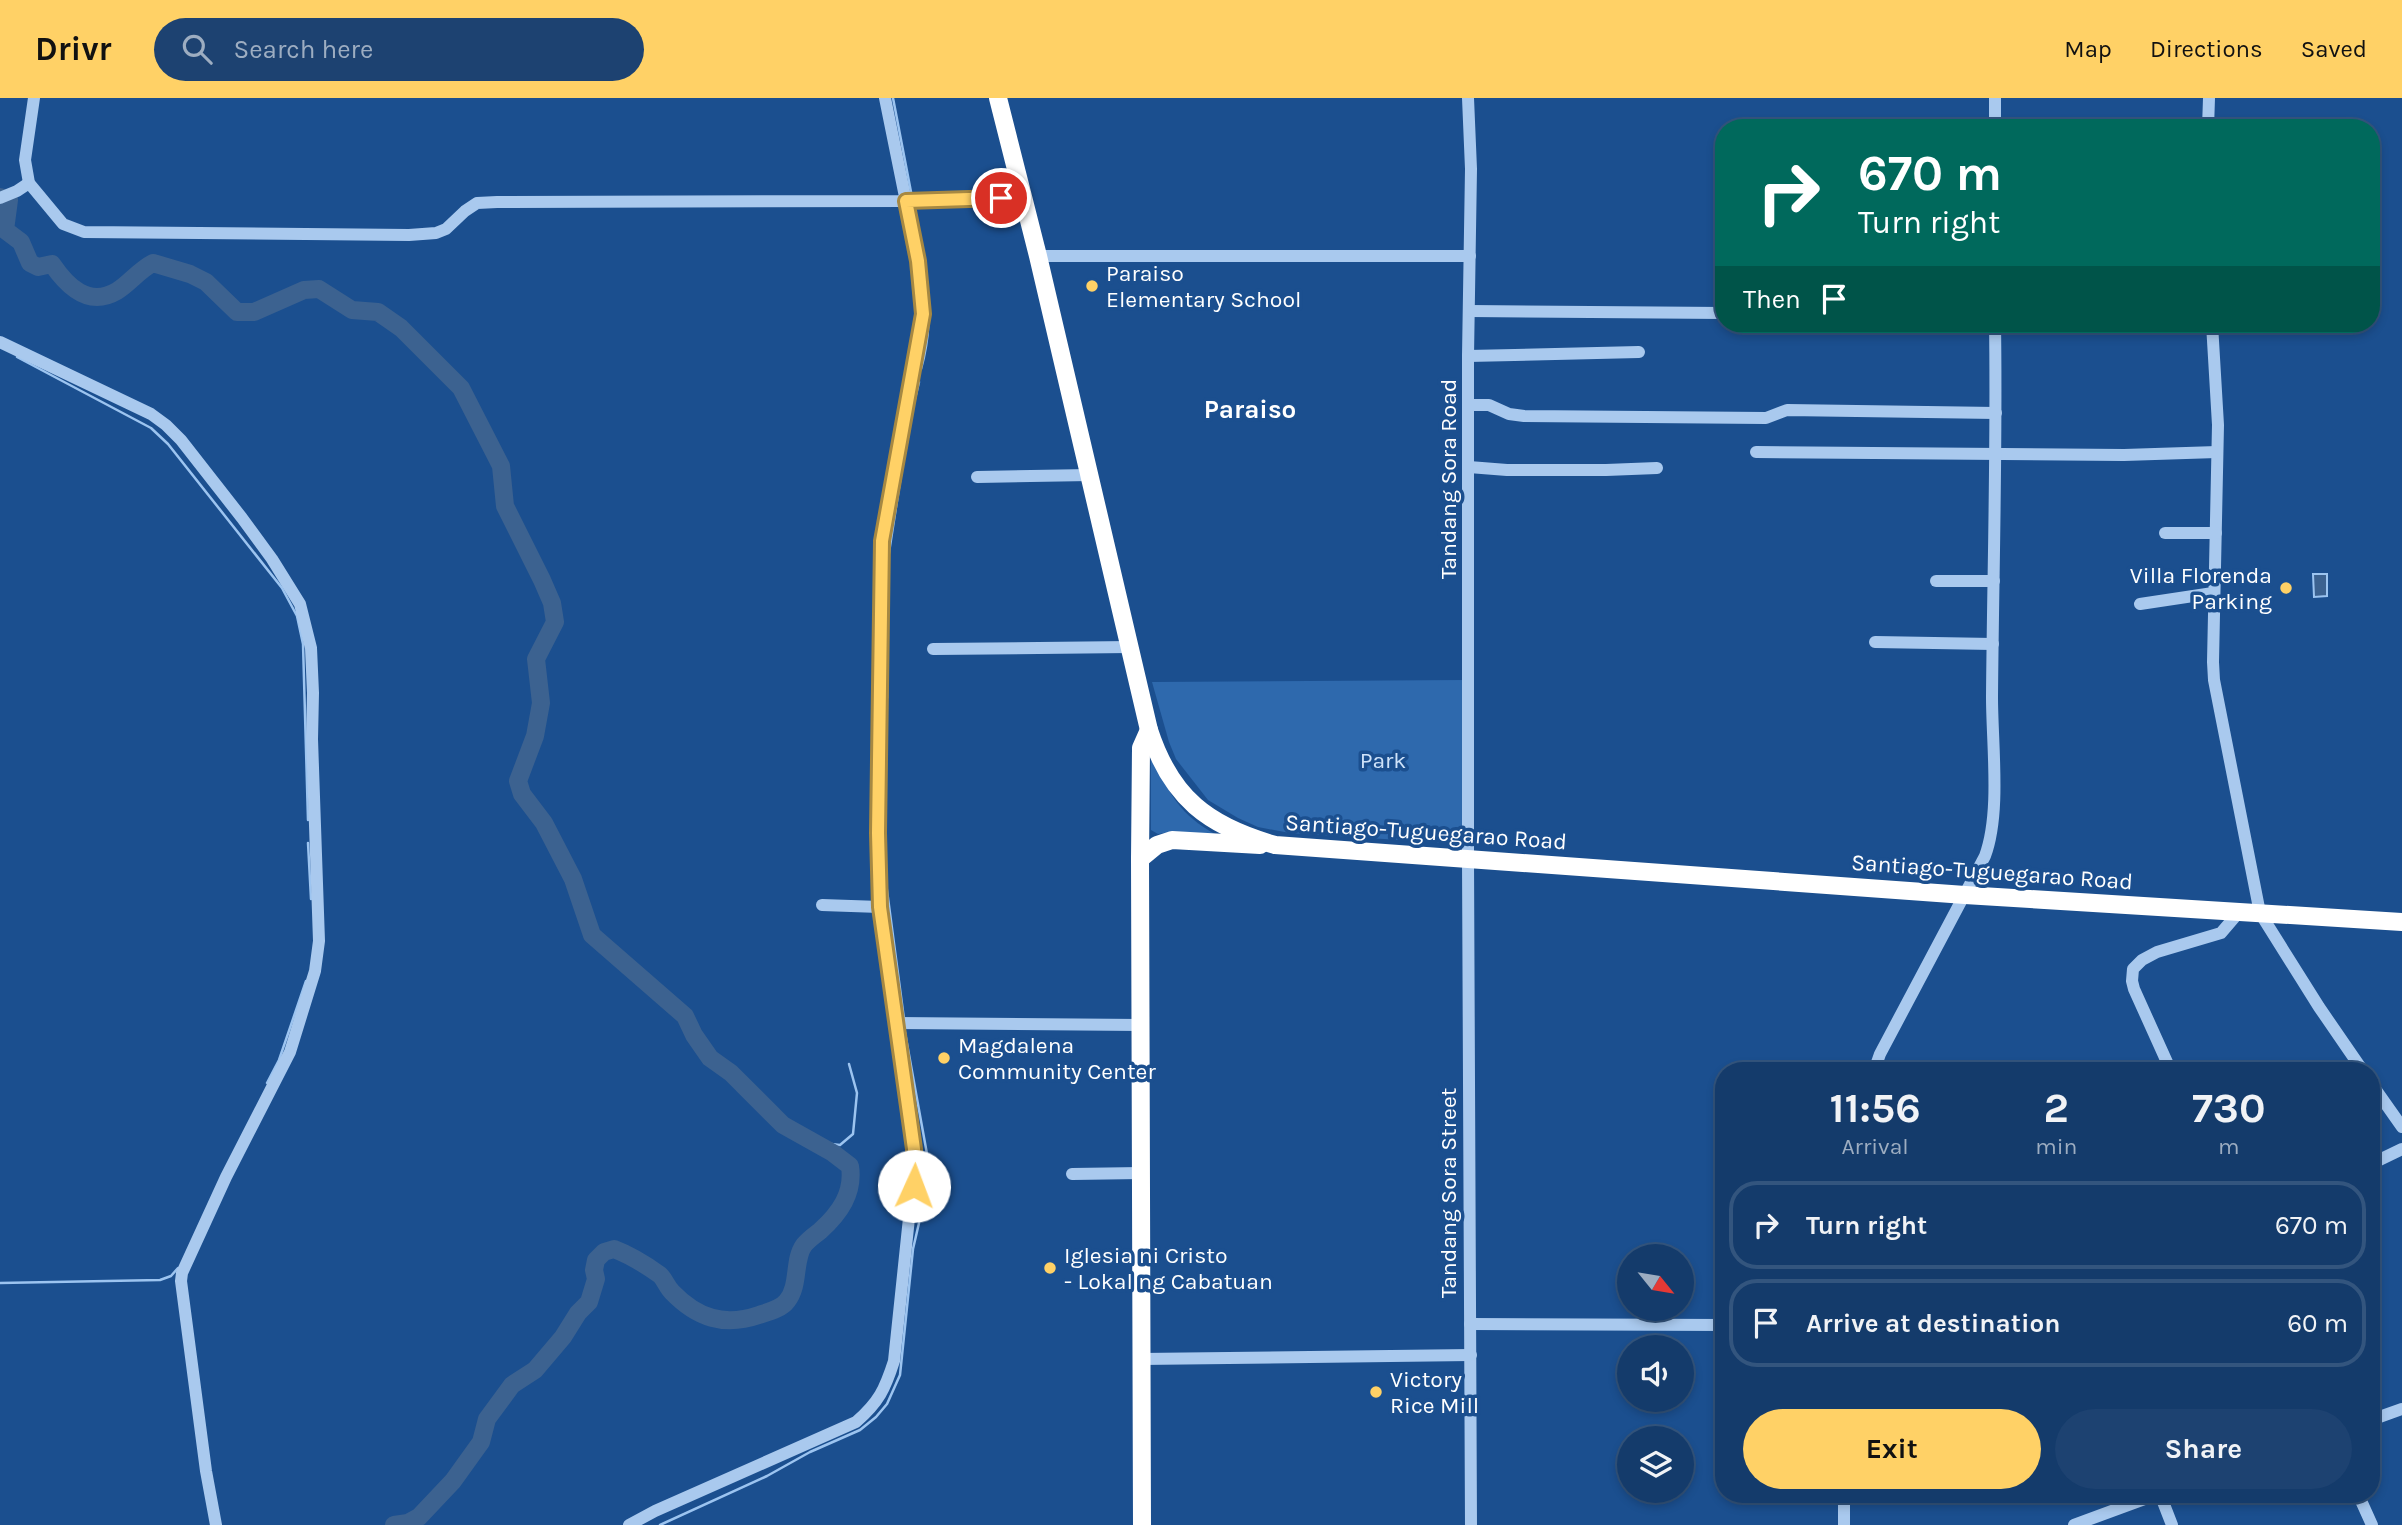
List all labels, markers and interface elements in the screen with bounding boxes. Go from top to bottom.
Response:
search box [154,18,644,81]
text: Drivr [35,30,112,68]
icon: search [178,30,216,68]
text: Search here [234,34,373,65]
text: Map [2064,35,2112,63]
text: Directions [2150,35,2263,63]
text: Saved [2301,35,2367,63]
text: 670 m [1858,145,2002,202]
icon: right [1743,147,1834,238]
pin [971,168,1031,228]
icon: arrive [982,179,1020,217]
text: Turn right [1858,204,2000,241]
place label: Paraiso Elementary School [1106,260,1301,313]
marker: Paraiso Elementary School [1084,278,1100,294]
icon: arrive [1815,280,1853,318]
text: Then [1743,284,1801,315]
street label: Tandang Sora Road [1435,379,1462,579]
district label: Paraiso [1204,394,1296,425]
place label: Villa Florenda Parking [2130,562,2272,615]
marker: Villa Florenda Parking [2278,580,2294,596]
park label: Park [1360,747,1406,774]
street label: Santiago-Tuguegarao Road [1284,809,1568,855]
street label: Santiago-Tuguegarao Road [1850,849,2134,895]
place label: Magdalena Community Center [958,1032,1156,1085]
marker: Magdalena Community Center [936,1050,952,1066]
text: 11:56 [1829,1083,1921,1133]
text: 2 [2044,1083,2069,1133]
text: 730 [2192,1083,2266,1133]
street label: Tandang Sora Street [1435,1087,1462,1298]
text: Arrival [1841,1133,1909,1160]
text: min [2035,1133,2077,1160]
text: m [2218,1133,2239,1160]
position arrow [877,1149,951,1223]
icon: right [1747,1206,1785,1244]
text: Turn right [1806,1210,1927,1241]
text: 670 m [2275,1210,2348,1241]
place label: Iglesia ni Cristo - Lokal ng Cabatuan [1064,1242,1273,1295]
north arrow [1617,1244,1694,1321]
map controls [1617,1244,1694,1503]
marker: Iglesia ni Cristo - Lokal ng Cabatuan [1042,1260,1058,1276]
icon: arrive [1747,1304,1785,1342]
text: Arrive at destination [1806,1308,2060,1339]
text: 60 m [2287,1308,2348,1339]
button: sound [1617,1335,1694,1412]
place label: Victory Rice Mill [1390,1366,1479,1419]
marker: Victory Rice Mill [1368,1384,1384,1400]
button: Exit [1743,1409,2041,1489]
button: Share [2055,1409,2352,1489]
button: layers [1617,1426,1694,1503]

